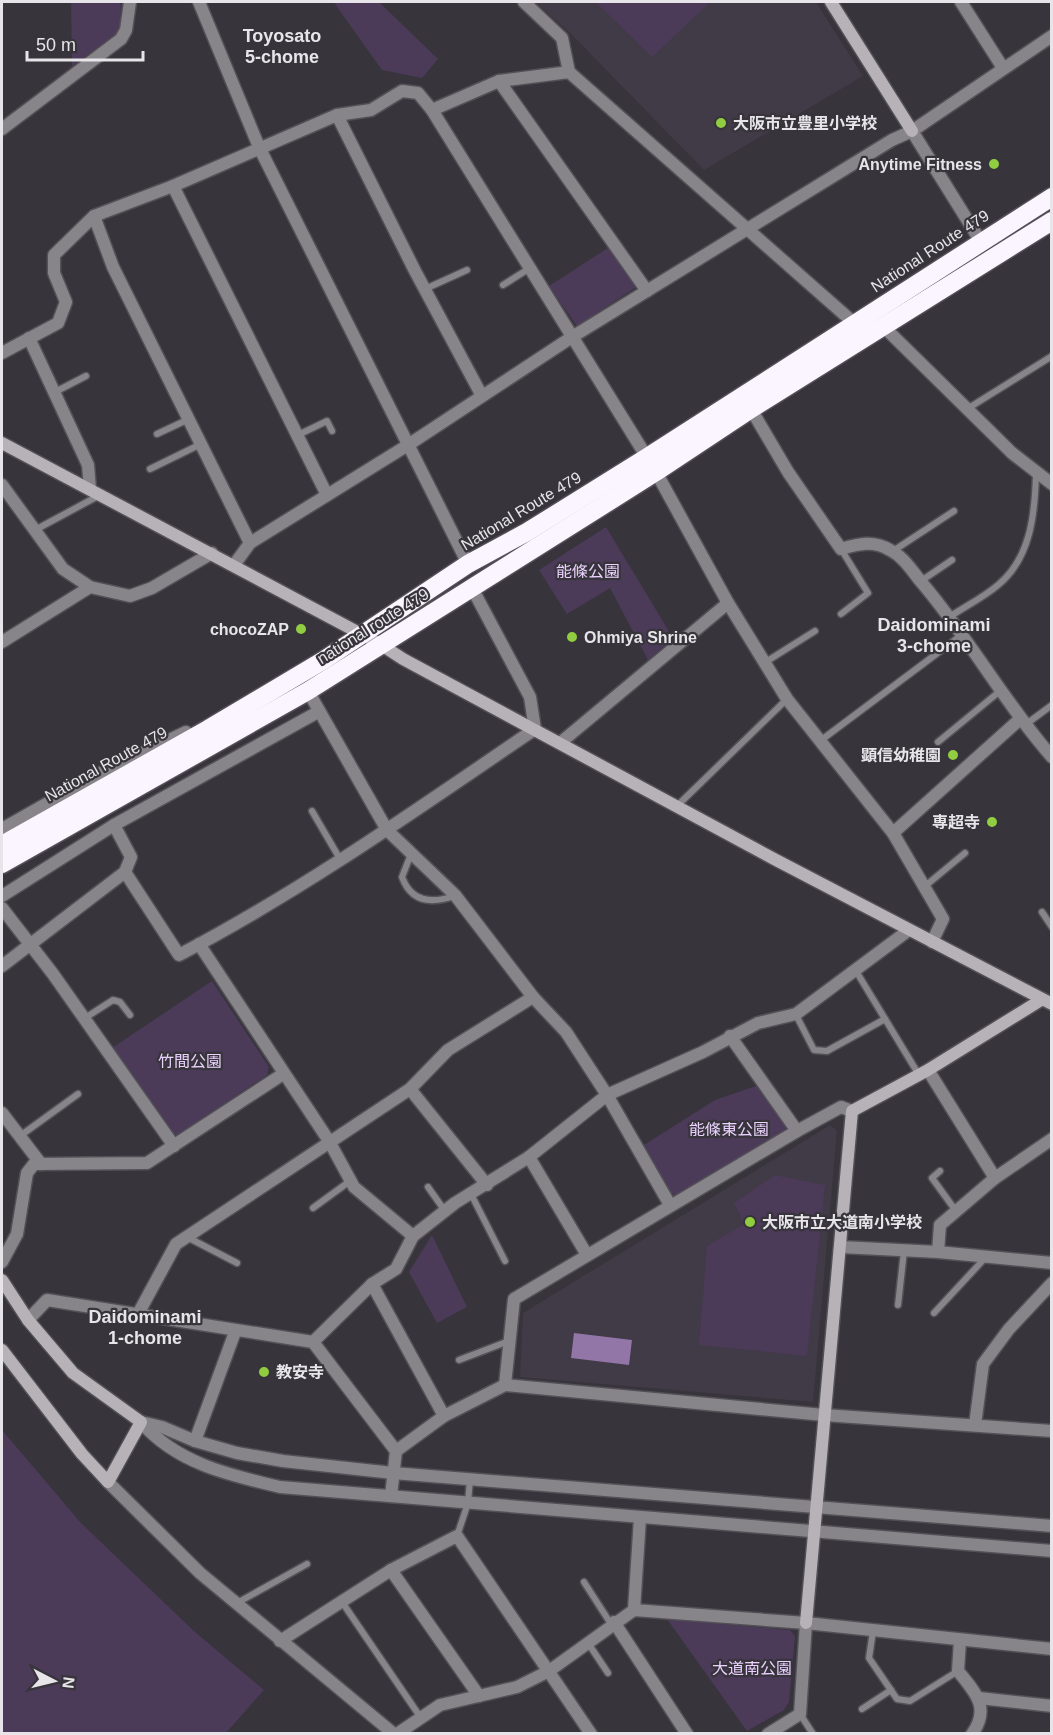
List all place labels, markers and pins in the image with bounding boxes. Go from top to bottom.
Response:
place label: 大阪市立豊里小学校 [733,115,877,132]
marker: 大阪市立豊里小学校 [714,116,728,130]
place label: Anytime Fitness [858,156,982,173]
marker: Anytime Fitness [987,157,1001,171]
place label: chocoZAP [210,621,289,638]
marker: chocoZAP [294,622,308,636]
place label: Ohmiya Shrine [584,629,697,646]
marker: Ohmiya Shrine [565,630,579,644]
place label: 顕信幼稚園 [861,747,941,764]
marker: 顕信幼稚園 [946,748,960,762]
place label: 専超寺 [932,814,980,831]
marker: 専超寺 [985,815,999,829]
place label: 大阪市立大道南小学校 [762,1214,922,1231]
marker: 大阪市立大道南小学校 [743,1215,757,1229]
place label: 教安寺 [276,1364,324,1381]
marker: 教安寺 [257,1365,271,1379]

